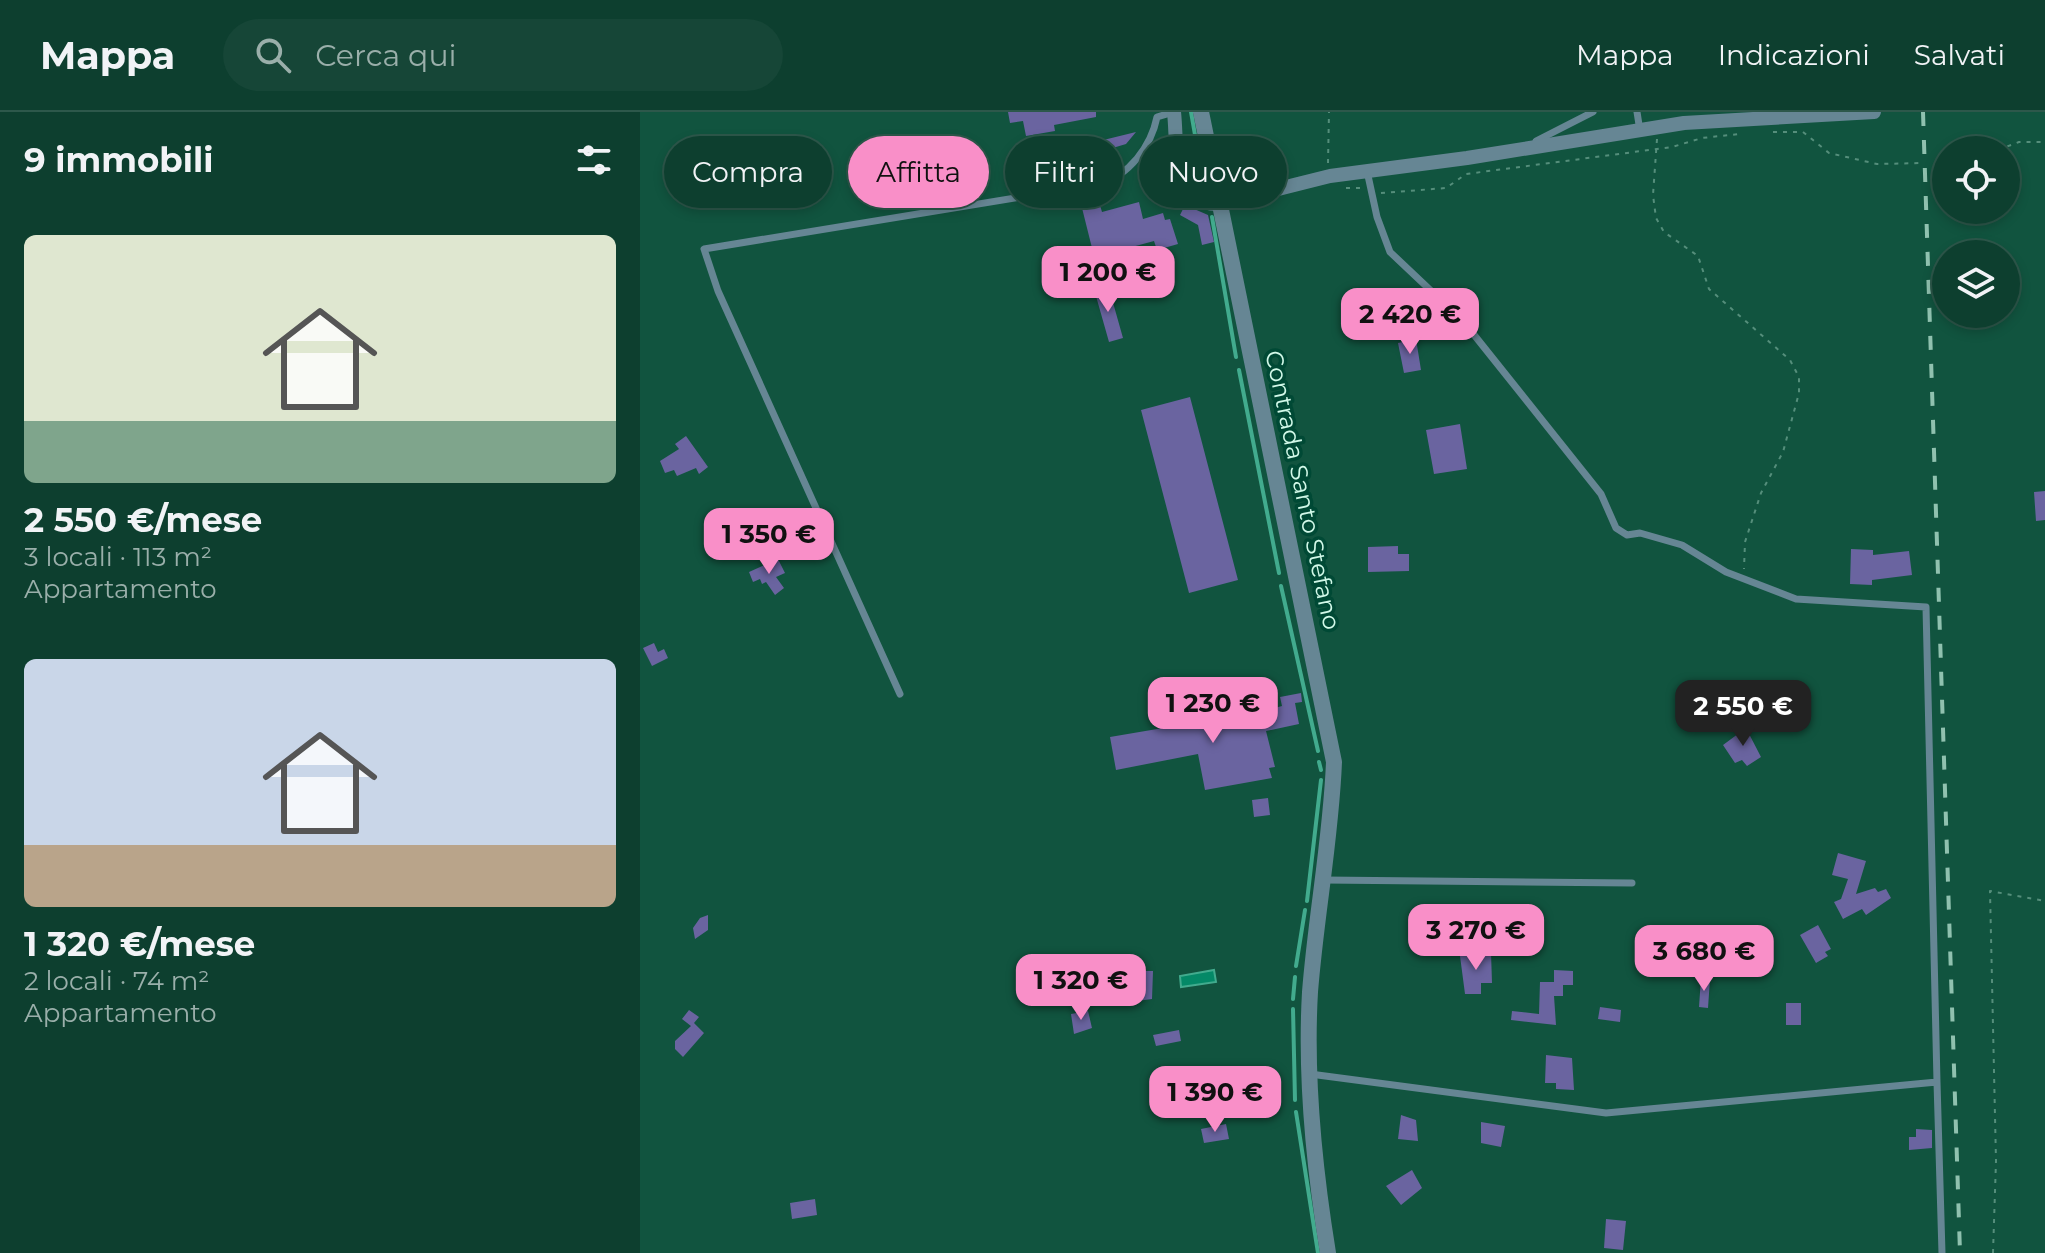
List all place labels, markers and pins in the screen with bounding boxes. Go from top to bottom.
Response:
pin: 1 200 € [1034,246,1182,314]
pin: 2 420 € [1336,288,1484,356]
pin: 1 350 € [695,508,843,576]
pin: 1 230 € [1139,677,1287,745]
pin: 2 550 € [1669,680,1817,748]
pin: 3 270 € [1402,904,1550,972]
pin: 3 680 € [1630,925,1778,993]
pin: 1 320 € [1007,954,1155,1022]
pin: 1 390 € [1141,1066,1289,1134]

